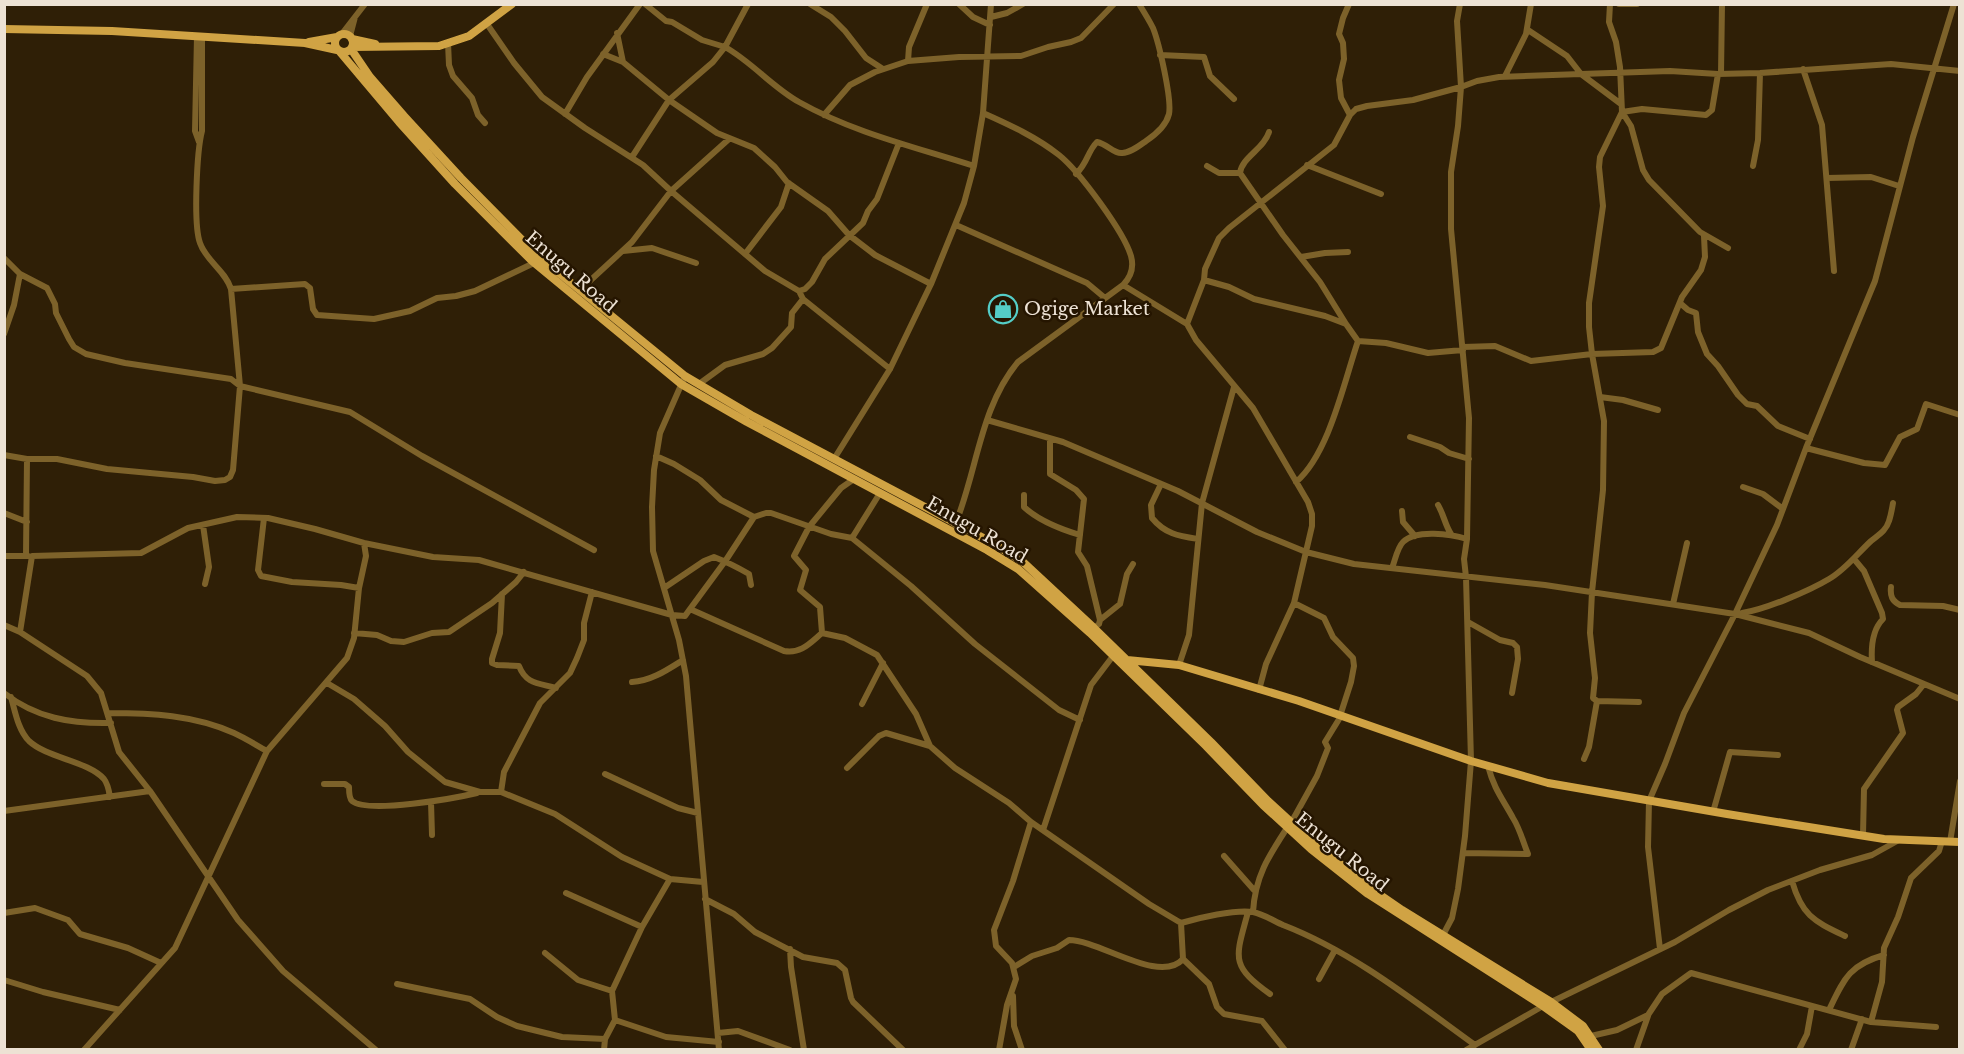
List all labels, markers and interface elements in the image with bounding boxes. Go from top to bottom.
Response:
street label: Enugu Road [521,226,621,318]
shop icon: Ogige Market [987,293,1019,325]
place label: Ogige Market [1024,298,1150,320]
street label: Enugu Road [922,492,1032,568]
street label: Enugu Road [1291,808,1393,896]

